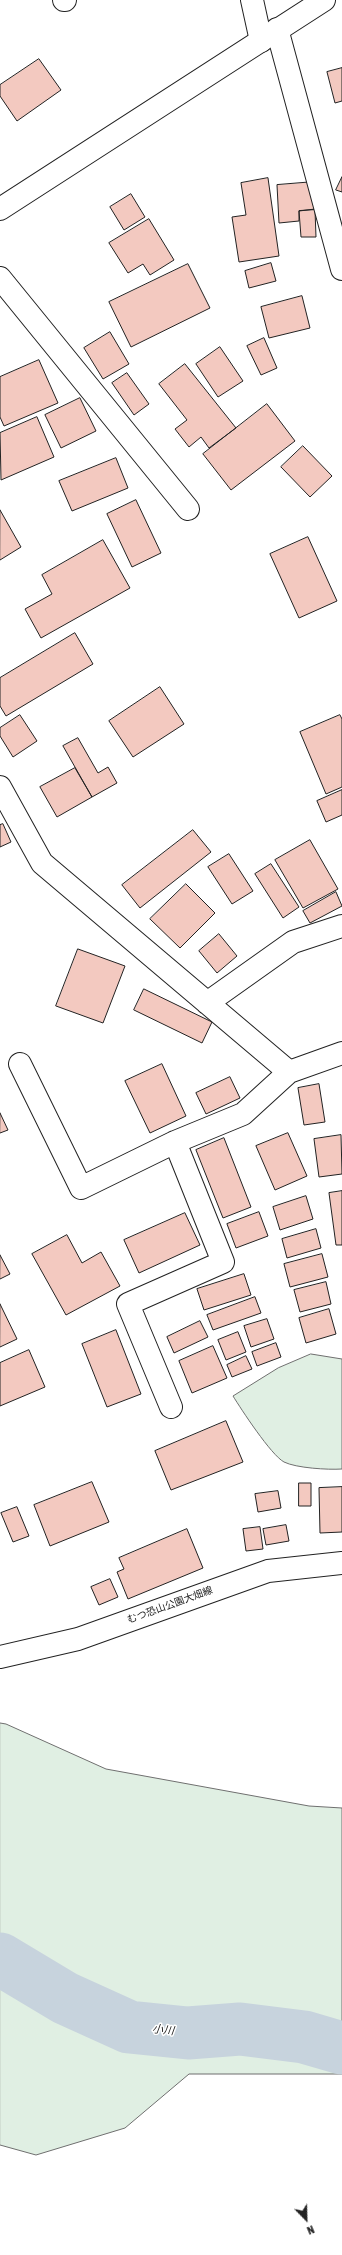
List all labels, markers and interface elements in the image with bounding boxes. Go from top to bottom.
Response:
street label: むつ恐山公園大畑線 [126,1584,214,1626]
water label: 小川 [151,2022,175,2038]
north arrow [286,2199,326,2239]
text: N [305,2223,316,2237]

